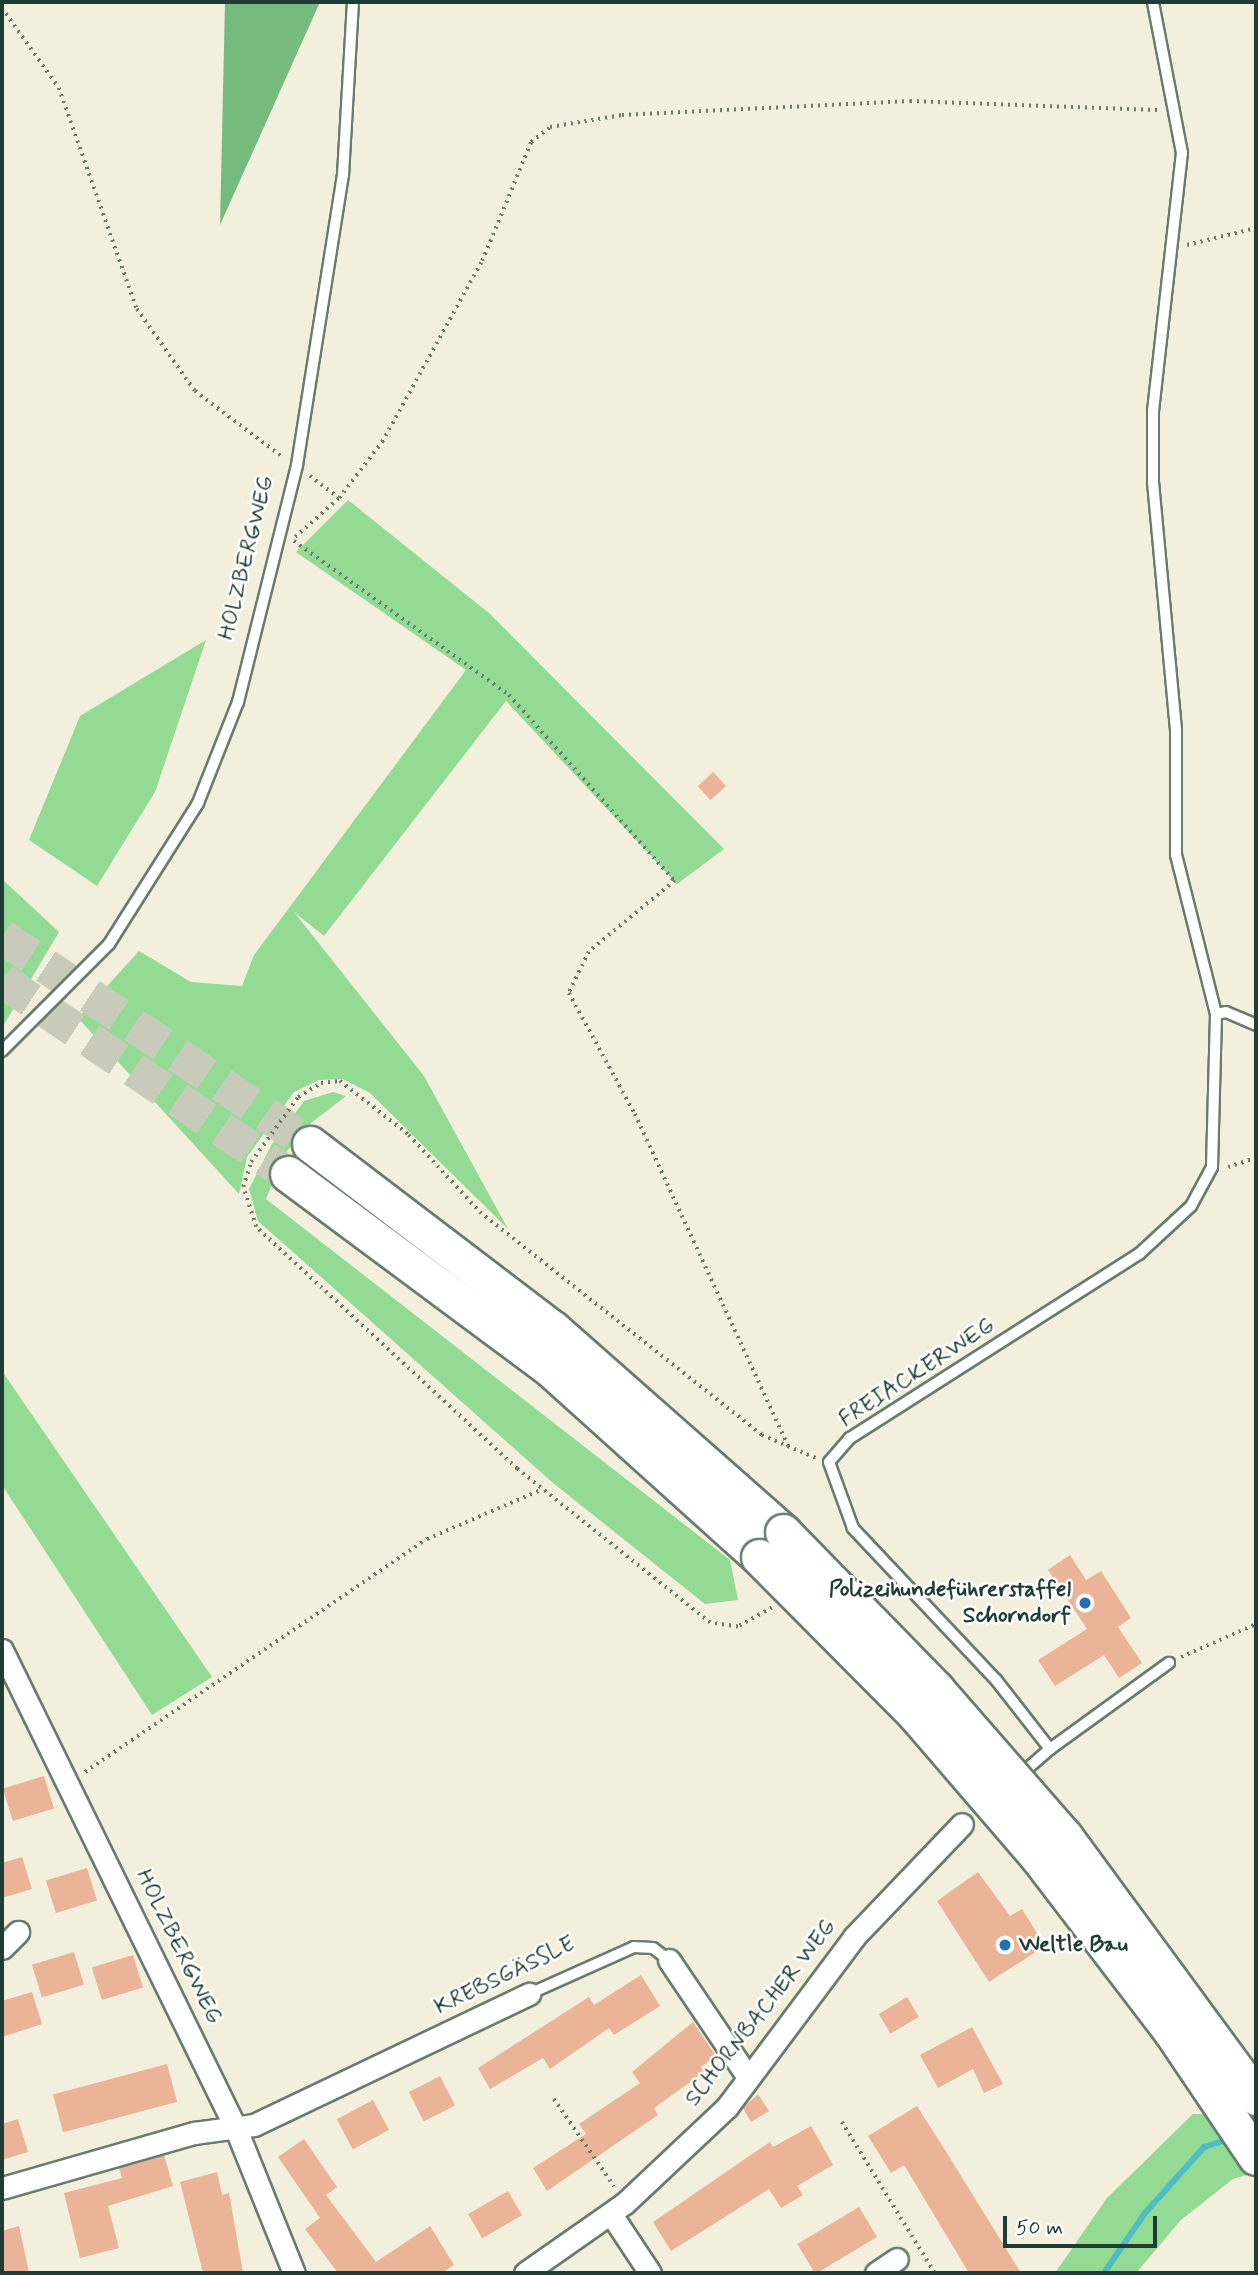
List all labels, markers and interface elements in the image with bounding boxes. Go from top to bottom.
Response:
street label: HOLZBERGWEG [213,473,281,643]
street label: FREIACKERWEG [834,1312,1000,1434]
place label: Polizeihundeführerstaffel Schorndorf [829,1576,1071,1630]
marker: Polizeihundeführerstaffel Schorndorf [1077,1595,1093,1611]
street label: HOLZBERGWEG [129,1865,227,2029]
street label: SCHORNBACHER WEG [679,1914,843,2112]
street label: KREBSGÄSSLE [430,1930,580,2022]
place label: Weltle Bau [1019,1931,1124,1959]
marker: Weltle Bau [997,1937,1013,1953]
scale bar [1006,2202,1160,2246]
text: 50 m [1016,2214,1063,2242]

